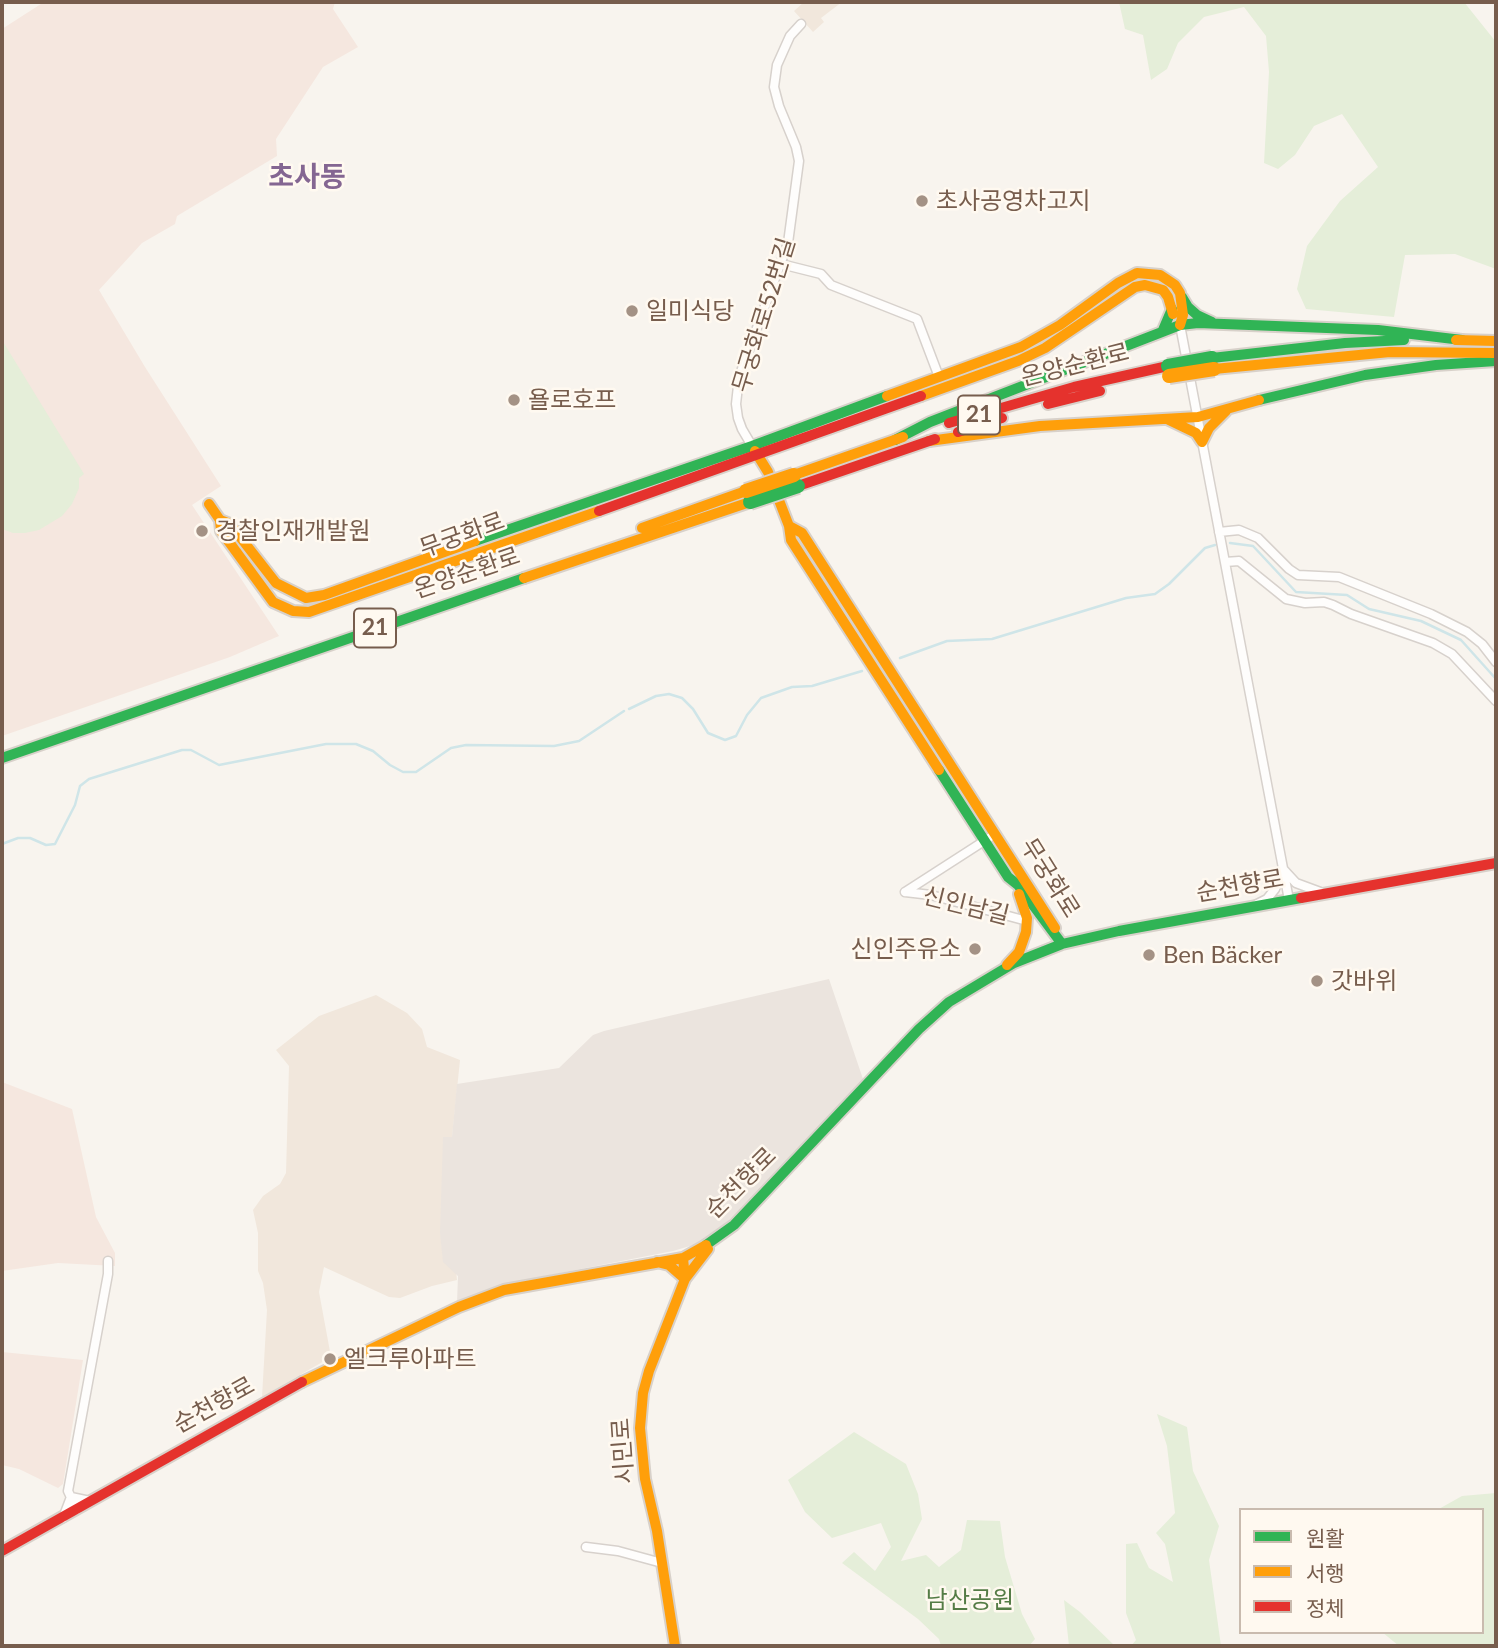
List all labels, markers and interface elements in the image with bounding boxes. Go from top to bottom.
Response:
district label: 초사동 [268,160,346,194]
place label: 초사공영차고지 [936,187,1091,215]
marker: 초사공영차고지 [914,193,930,209]
street label: 무궁화로52번길 [727,234,801,396]
place label: 일미식당 [646,297,734,325]
marker: 일미식당 [624,303,640,319]
street label: 온양순환로 [1018,338,1132,392]
place label: 욜로호프 [528,386,616,414]
marker: 욜로호프 [506,392,522,408]
road number: 21 [958,396,1000,434]
street label: 무궁화로 [416,506,508,564]
place label: 경찰인재개발원 [216,517,371,545]
marker: 경찰인재개발원 [194,523,210,539]
street label: 온양순환로 [410,541,524,605]
road number: 21 [354,608,396,648]
street label: 무궁화로 [1014,833,1086,923]
street label: 순천향로 [1194,864,1286,908]
street label: 신인남길 [920,881,1012,931]
place label: 신인주유소 [851,935,961,963]
marker: 신인주유소 [967,941,983,957]
place label: Ben Bäcker [1163,941,1282,969]
marker: Ben Bäcker [1141,947,1157,963]
place label: 갓바위 [1331,967,1397,995]
marker: 갓바위 [1309,973,1325,989]
street label: 순천향로 [700,1142,782,1224]
place label: 엘크루아파트 [344,1345,476,1373]
marker: 엘크루아파트 [322,1351,338,1367]
street label: 순천향로 [168,1371,260,1439]
street label: 시민로 [606,1417,640,1485]
legend [1239,1508,1484,1634]
text: 원활 [1306,1525,1345,1550]
text: 서행 [1306,1560,1345,1585]
park label: 남산공원 [926,1586,1014,1614]
text: 정체 [1306,1595,1345,1620]

